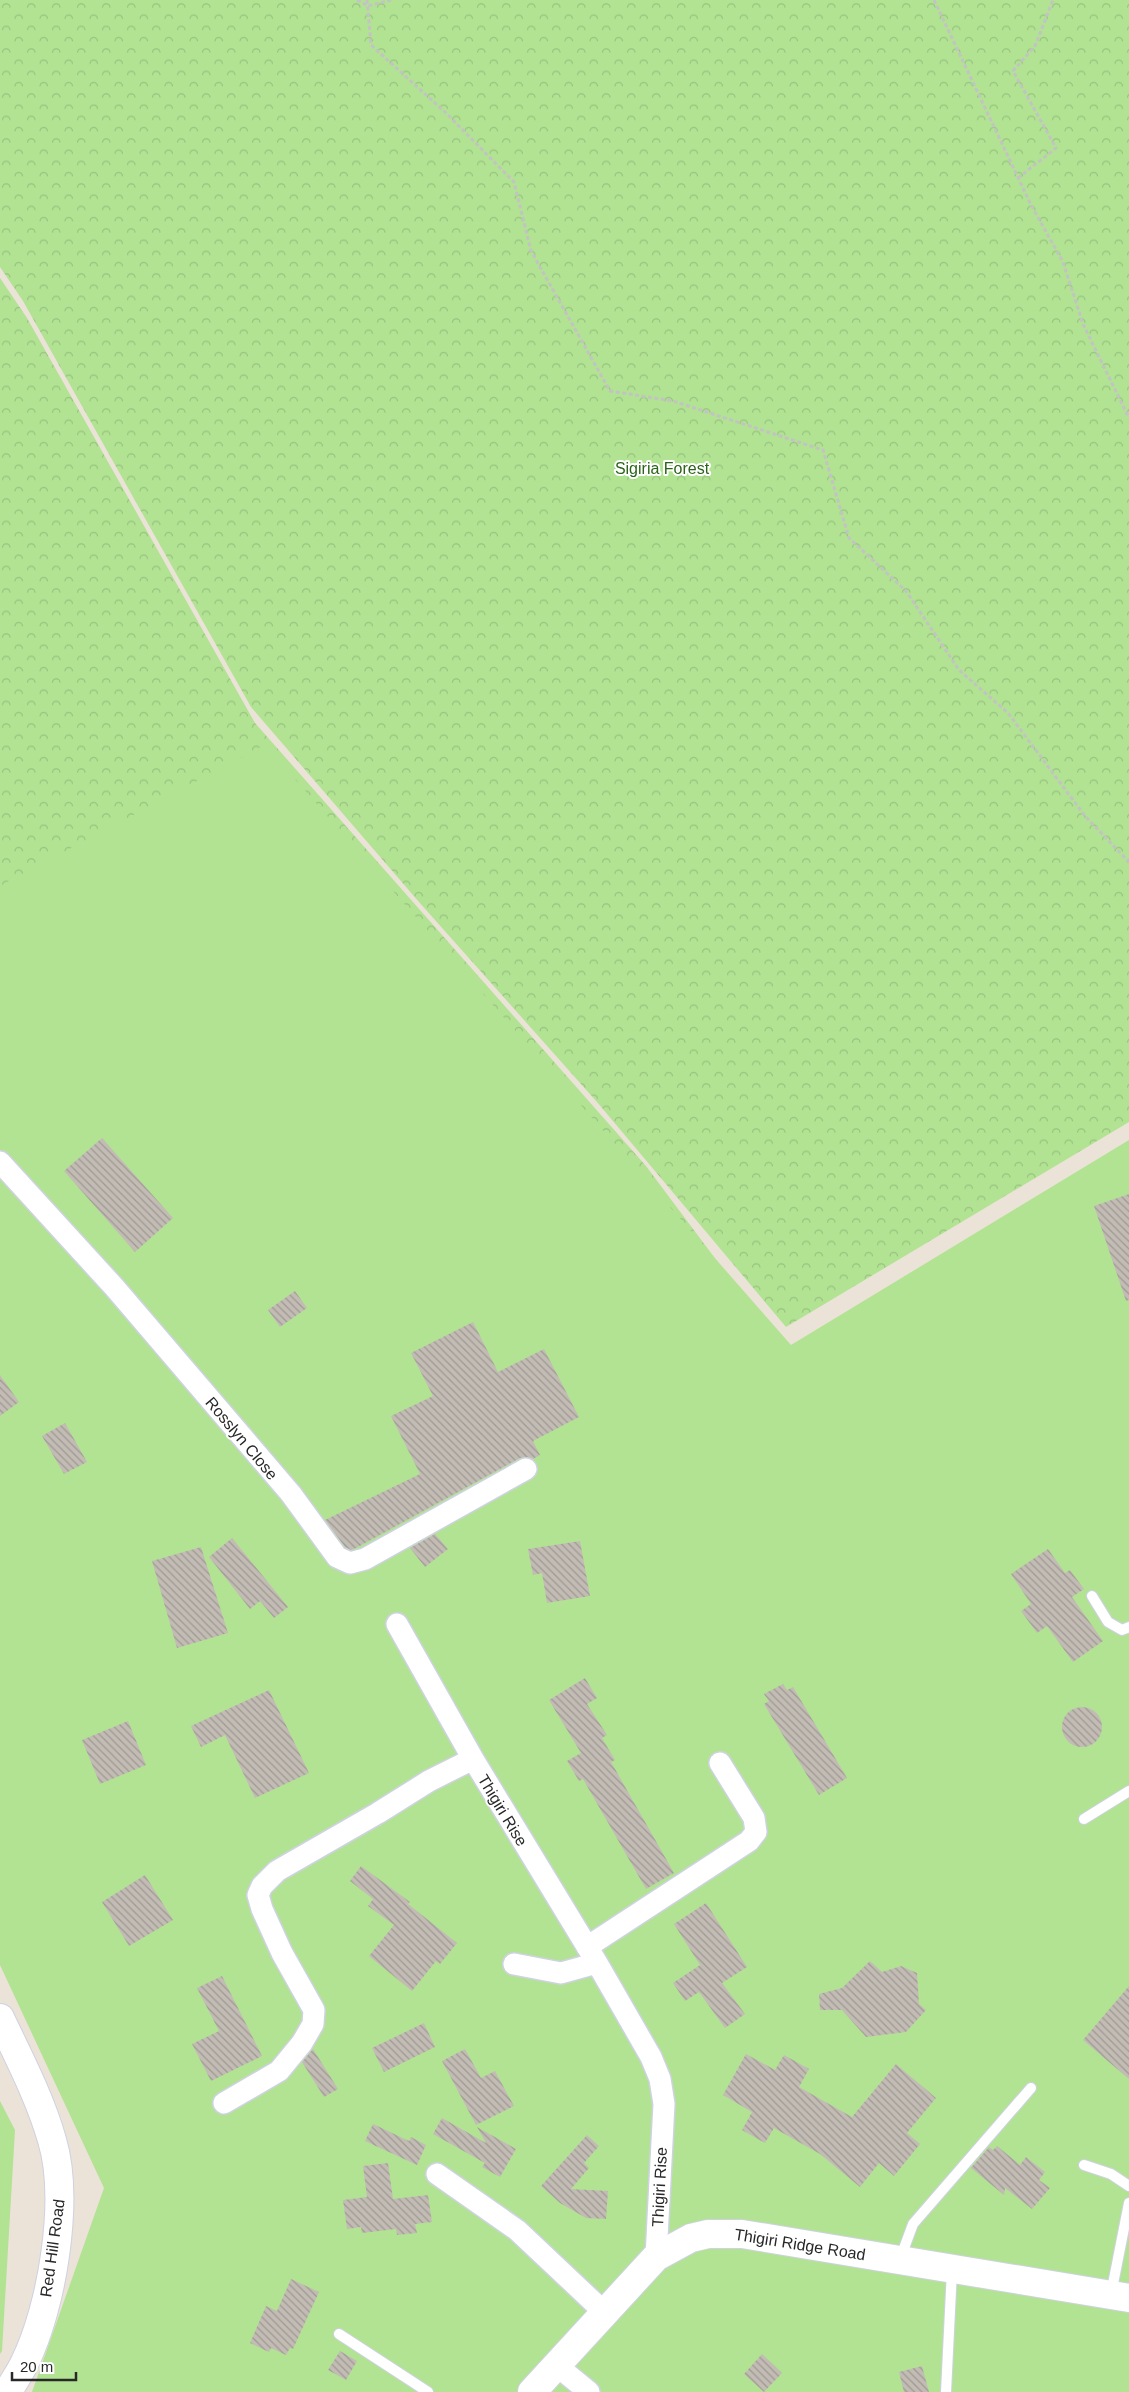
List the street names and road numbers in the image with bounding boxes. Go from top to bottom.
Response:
street label: Rosslyn Close [202,1394,281,1483]
street label: Thigiri Rise [475,1772,531,1849]
street label: Thigiri Rise [649,2147,670,2227]
street label: Red Hill Road [37,2198,68,2298]
street label: Thigiri Ridge Road [733,2226,867,2263]

